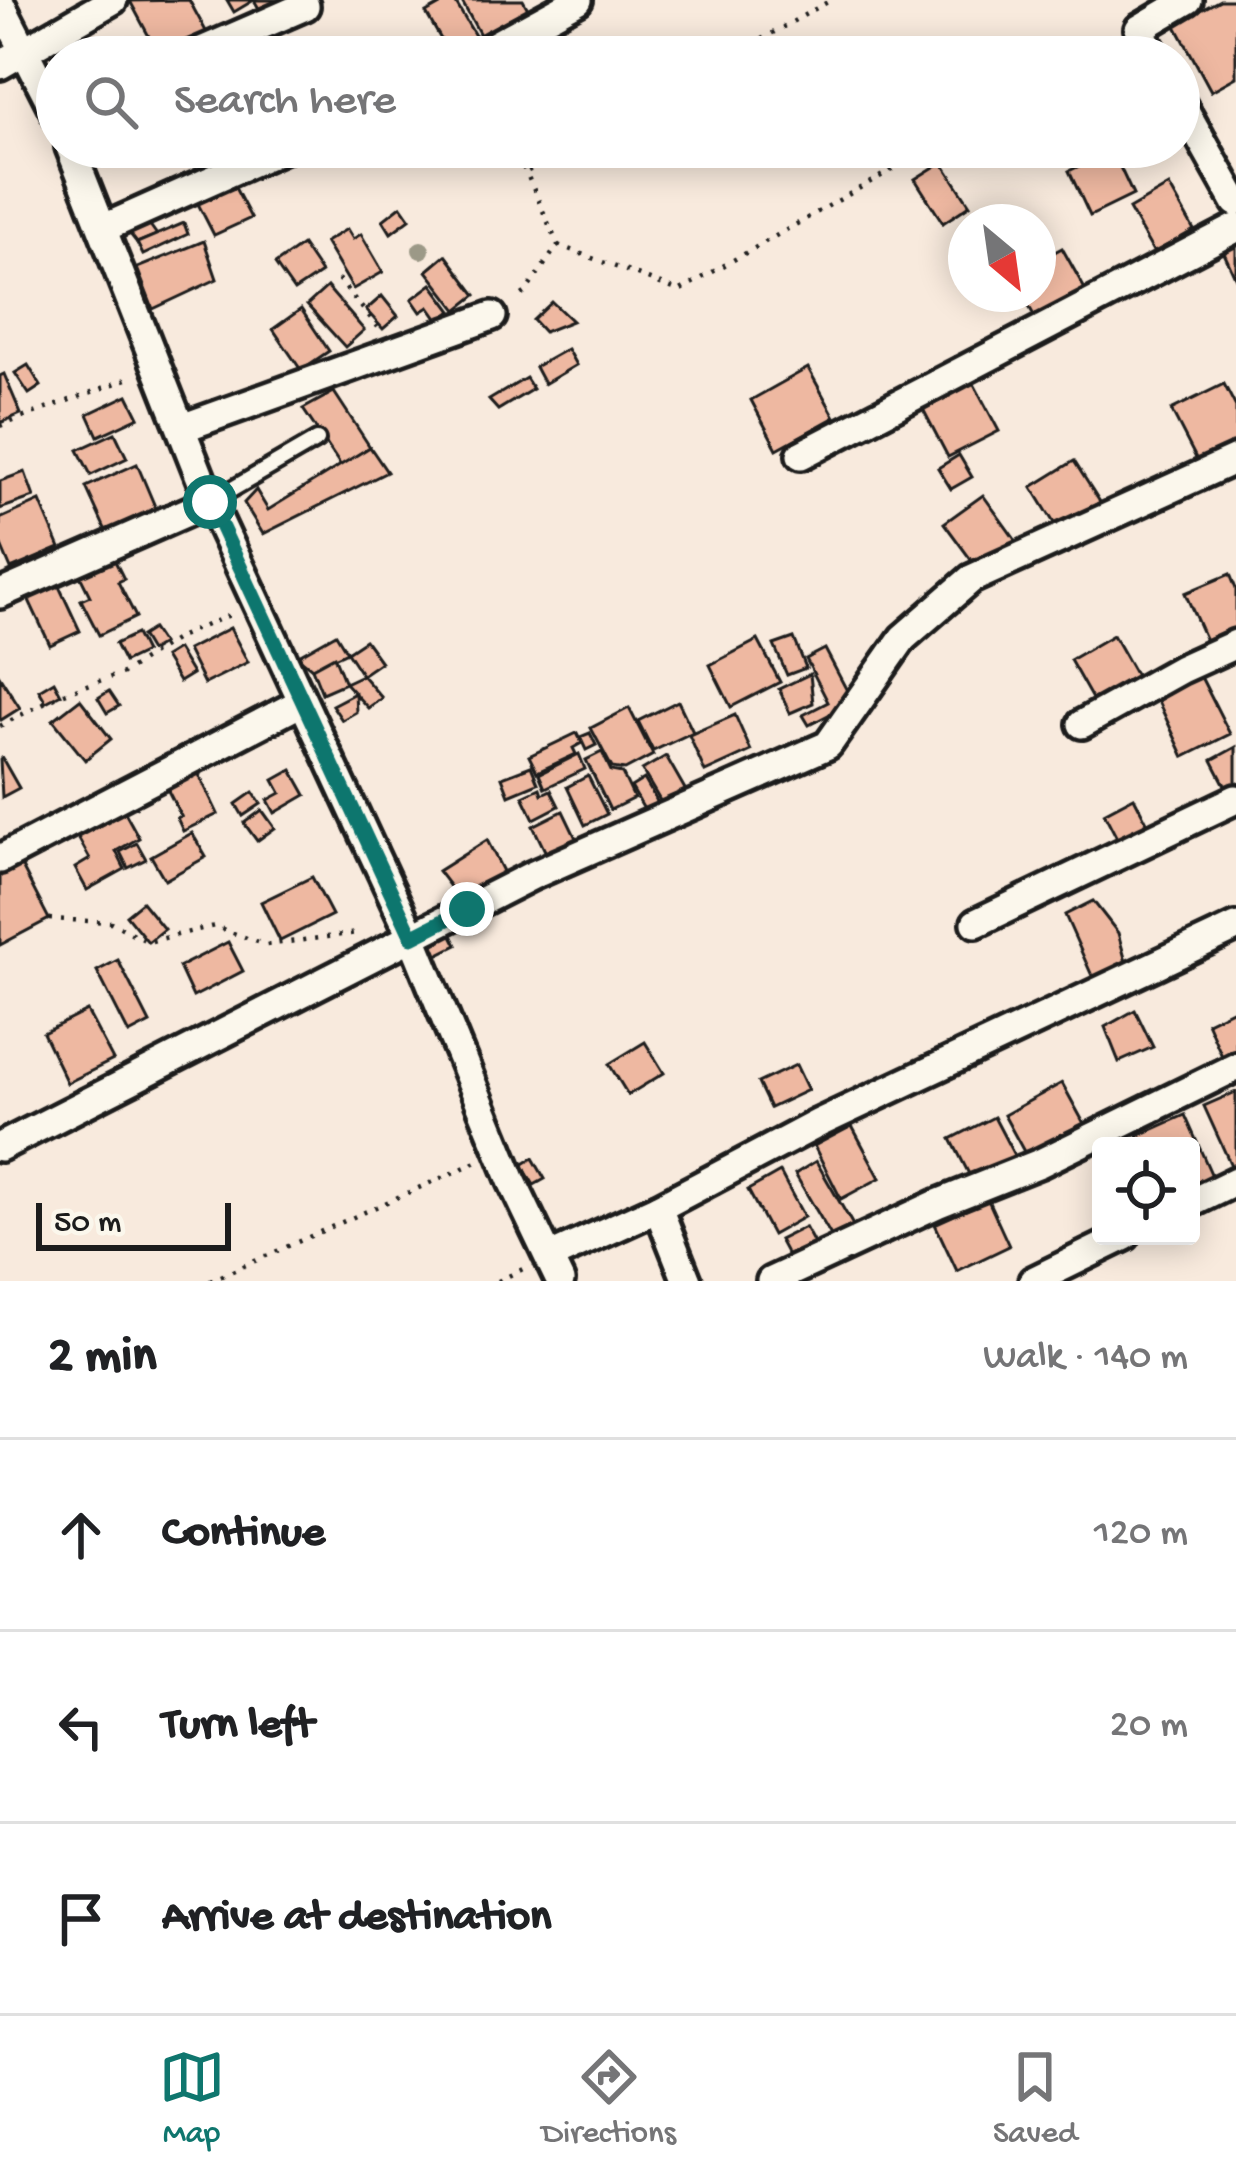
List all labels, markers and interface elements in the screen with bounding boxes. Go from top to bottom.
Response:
search box [36,36,1200,168]
icon: search [78,69,144,135]
text: Search here [174,76,396,129]
north arrow [948,204,1056,312]
route start [183,475,237,529]
route end [440,882,494,936]
map controls [1092,1137,1200,1245]
button: locate [1092,1137,1200,1245]
scale bar [36,1197,231,1250]
text: 50 m [54,1205,121,1243]
text: 2 min [48,1329,157,1389]
text: Walk · 140 m [983,1336,1188,1382]
icon: ahead [48,1502,114,1568]
text: Continue [162,1508,325,1561]
text: 120 m [1094,1512,1188,1558]
icon: left [48,1694,114,1760]
text: Turn left [162,1700,314,1753]
text: 20 m [1110,1704,1188,1750]
icon: arrive [48,1886,114,1952]
text: Arrive at destination [162,1892,551,1945]
tab: Map [159,2044,225,2154]
tab: Directions [542,2044,676,2154]
tab: Saved [993,2044,1077,2154]

